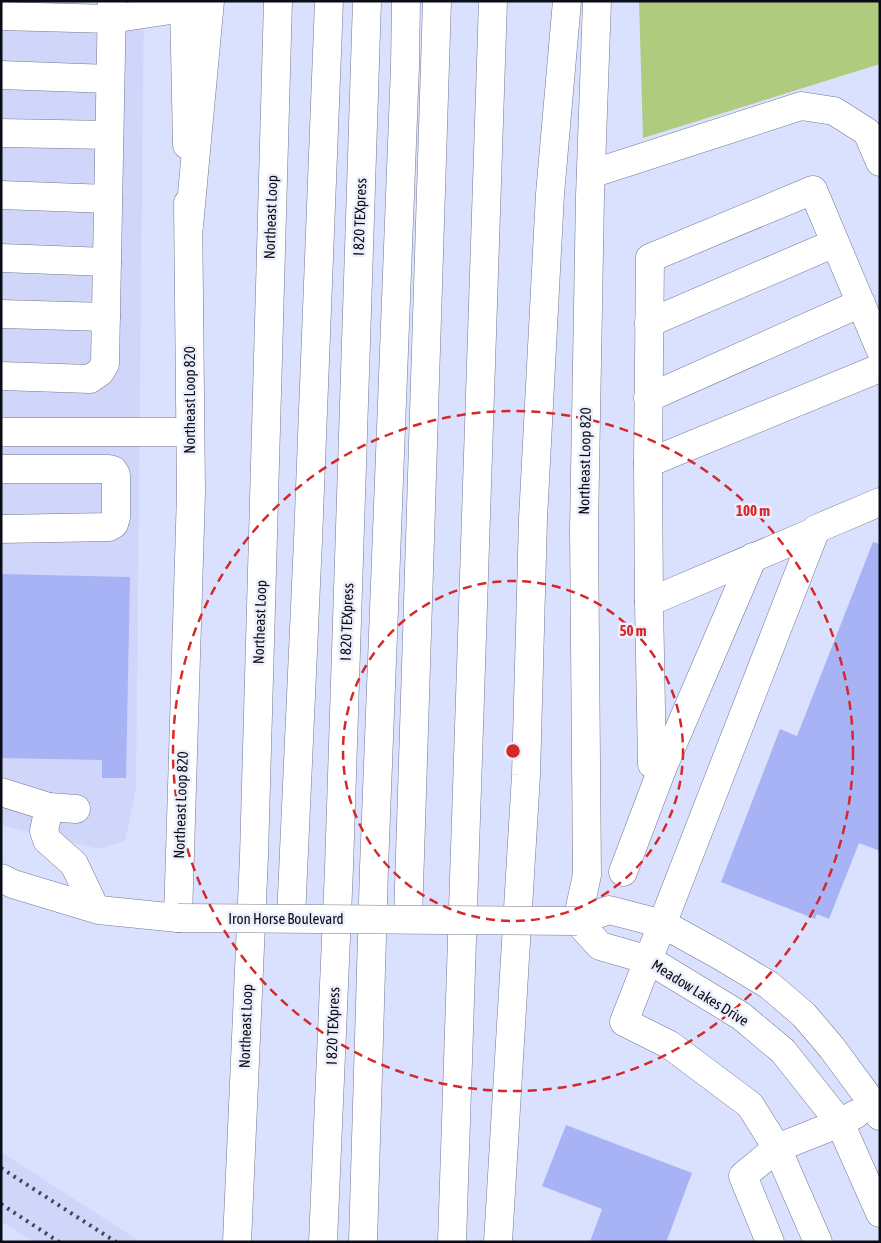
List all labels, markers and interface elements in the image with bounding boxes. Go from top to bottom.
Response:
street label: Northeast Loop [261,175,280,259]
street label: I 820 TEXpress [350,178,369,256]
street label: Northeast Loop 820 [181,346,198,454]
street label: Northeast Loop 820 [575,407,594,515]
text: 100 m [736,502,770,519]
street label: Northeast Loop [250,580,269,664]
street label: I 820 TEXpress [337,583,356,661]
text: 50 m [620,622,647,639]
centre of rings [504,742,522,760]
street label: Northeast Loop 820 [170,751,191,859]
street label: Iron Horse Boulevard [228,910,344,927]
street label: Meadow Lakes Drive [649,956,752,1029]
street label: Northeast Loop [236,984,255,1068]
street label: I 820 TEXpress [323,987,342,1065]

